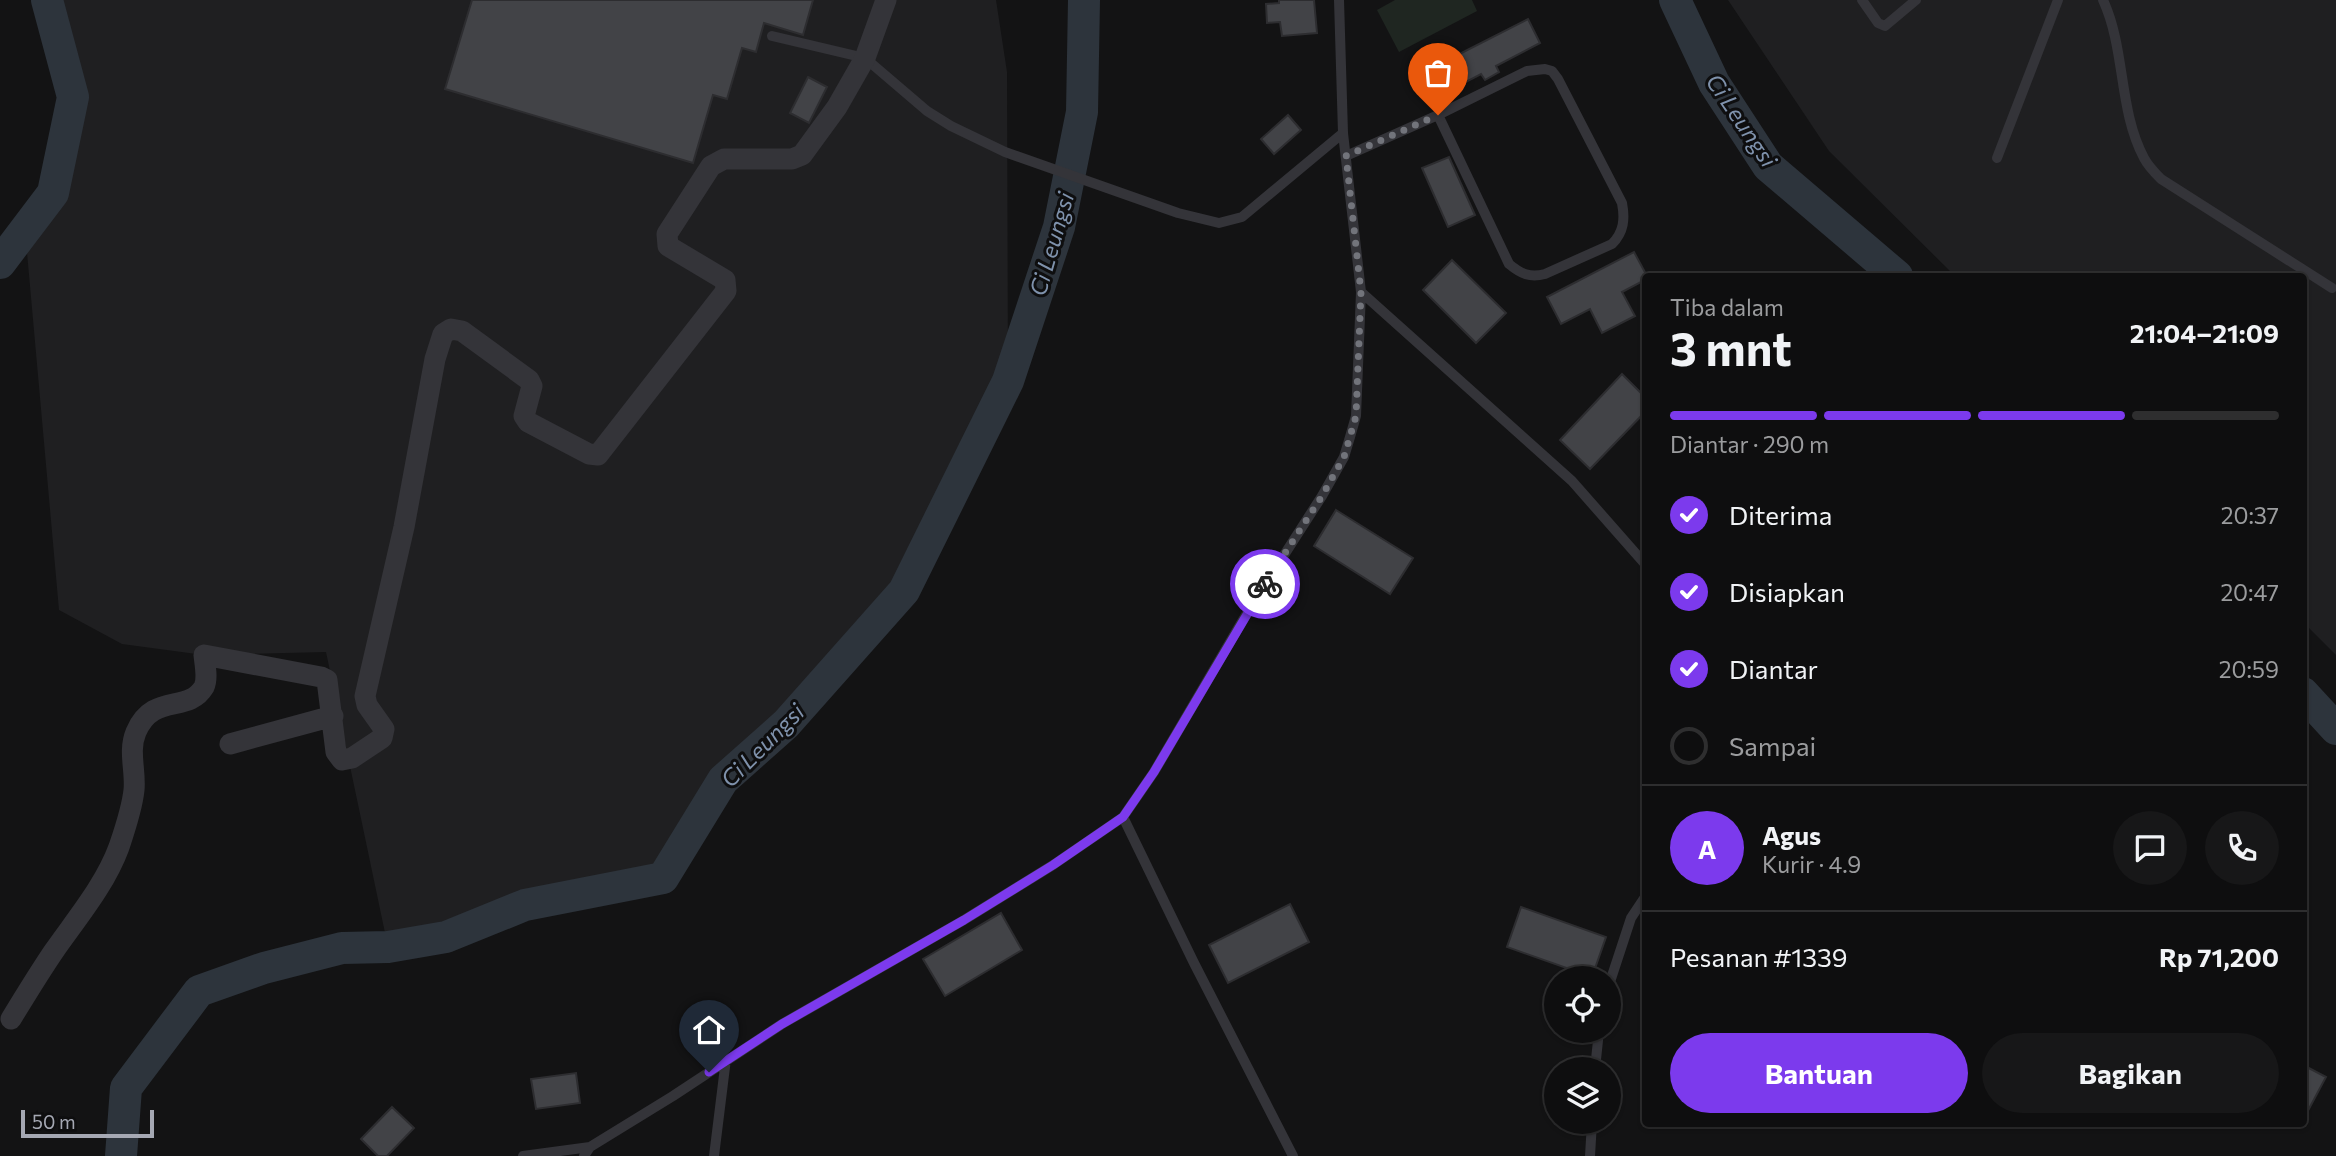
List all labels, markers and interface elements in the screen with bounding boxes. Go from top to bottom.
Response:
pin [1408,43,1468,115]
icon: bag [1419,54,1457,92]
water label: Ci Leungsi [1701,68,1784,173]
water label: Ci Leungsi [1023,188,1079,299]
text: Tiba dalam [1670,293,1784,321]
text: 21:04–21:09 [2130,317,2279,348]
text: 3 mnt [1670,319,1792,375]
text: Diantar · 290 m [1670,430,1829,458]
icon: check [1670,496,1708,534]
text: Diterima [1729,499,1832,530]
text: 20:37 [2221,501,2279,529]
courier [1230,549,1300,619]
icon: bike [1246,565,1284,603]
icon: check [1670,573,1708,611]
text: Disiapkan [1729,576,1845,607]
text: 20:47 [2220,578,2279,606]
icon: check [1670,650,1708,688]
text: Diantar [1729,653,1818,684]
text: 20:59 [2219,655,2279,683]
water label: Ci Leungsi [715,697,810,792]
text: Sampai [1729,730,1816,761]
button: chat [2113,811,2187,885]
button: phone [2205,811,2279,885]
text: Agus [1762,819,1821,850]
text: A [1698,833,1716,864]
text: Kurir · 4.9 [1762,850,1861,878]
text: Pesanan #1339 [1670,941,1848,972]
text: Rp 71,200 [2159,941,2279,972]
map controls [1544,966,1621,1134]
button: locate [1544,966,1621,1043]
pin [679,1000,739,1072]
icon: home [690,1011,728,1049]
button: Bantuan [1670,1033,1968,1113]
button: Bagikan [1982,1033,2279,1113]
button: layers [1544,1057,1621,1134]
scale bar [21,1107,154,1139]
text: 50 m [32,1110,76,1133]

